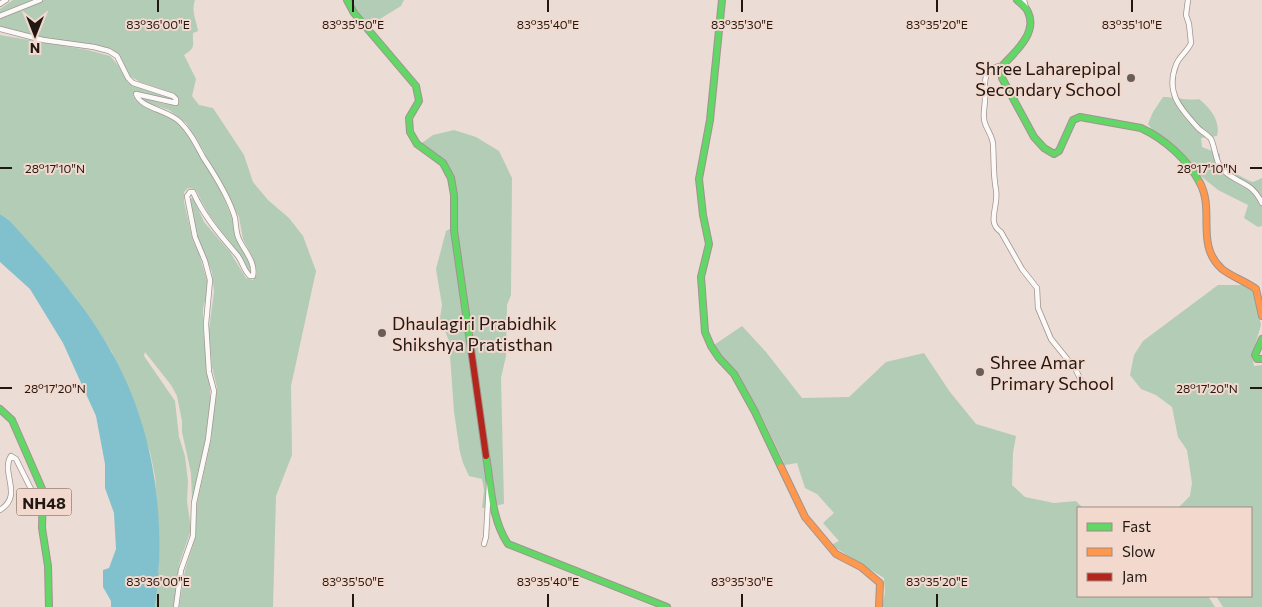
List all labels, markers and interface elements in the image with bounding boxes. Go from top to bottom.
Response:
north arrow [10,10,60,60]
text: 83°36'00"E [126,17,190,31]
text: 83°35'50"E [322,17,384,31]
text: 83°35'40"E [517,17,579,31]
text: 83°35'30"E [711,17,773,31]
text: 83°35'20"E [906,17,968,31]
text: 83°35'10"E [1102,17,1162,31]
text: N [30,40,40,57]
place label: Shree Laharepipal Secondary School [975,57,1121,100]
marker: Shree Laharepipal Secondary School [1125,72,1137,84]
text: 28°17'10"N [25,161,85,175]
text: 28°17'10"N [1177,161,1237,175]
place label: Dhaulagiri Prabidhik Shikshya Pratisthan [392,312,557,355]
marker: Dhaulagiri Prabidhik Shikshya Pratisthan [376,327,388,339]
place label: Shree Amar Primary School [990,351,1114,394]
marker: Shree Amar Primary School [974,366,986,378]
text: 28°17'20"N [24,381,86,395]
text: 28°17'20"N [1176,381,1238,395]
road number: NH48 [17,488,72,516]
legend [1077,507,1252,597]
text: Fast [1122,517,1151,535]
text: Slow [1122,542,1155,560]
text: Jam [1122,567,1147,585]
text: 83°36'00"E [126,574,190,588]
text: 83°35'50"E [322,574,384,588]
text: 83°35'40"E [517,574,579,588]
text: 83°35'30"E [711,574,773,588]
text: 83°35'20"E [906,574,968,588]

